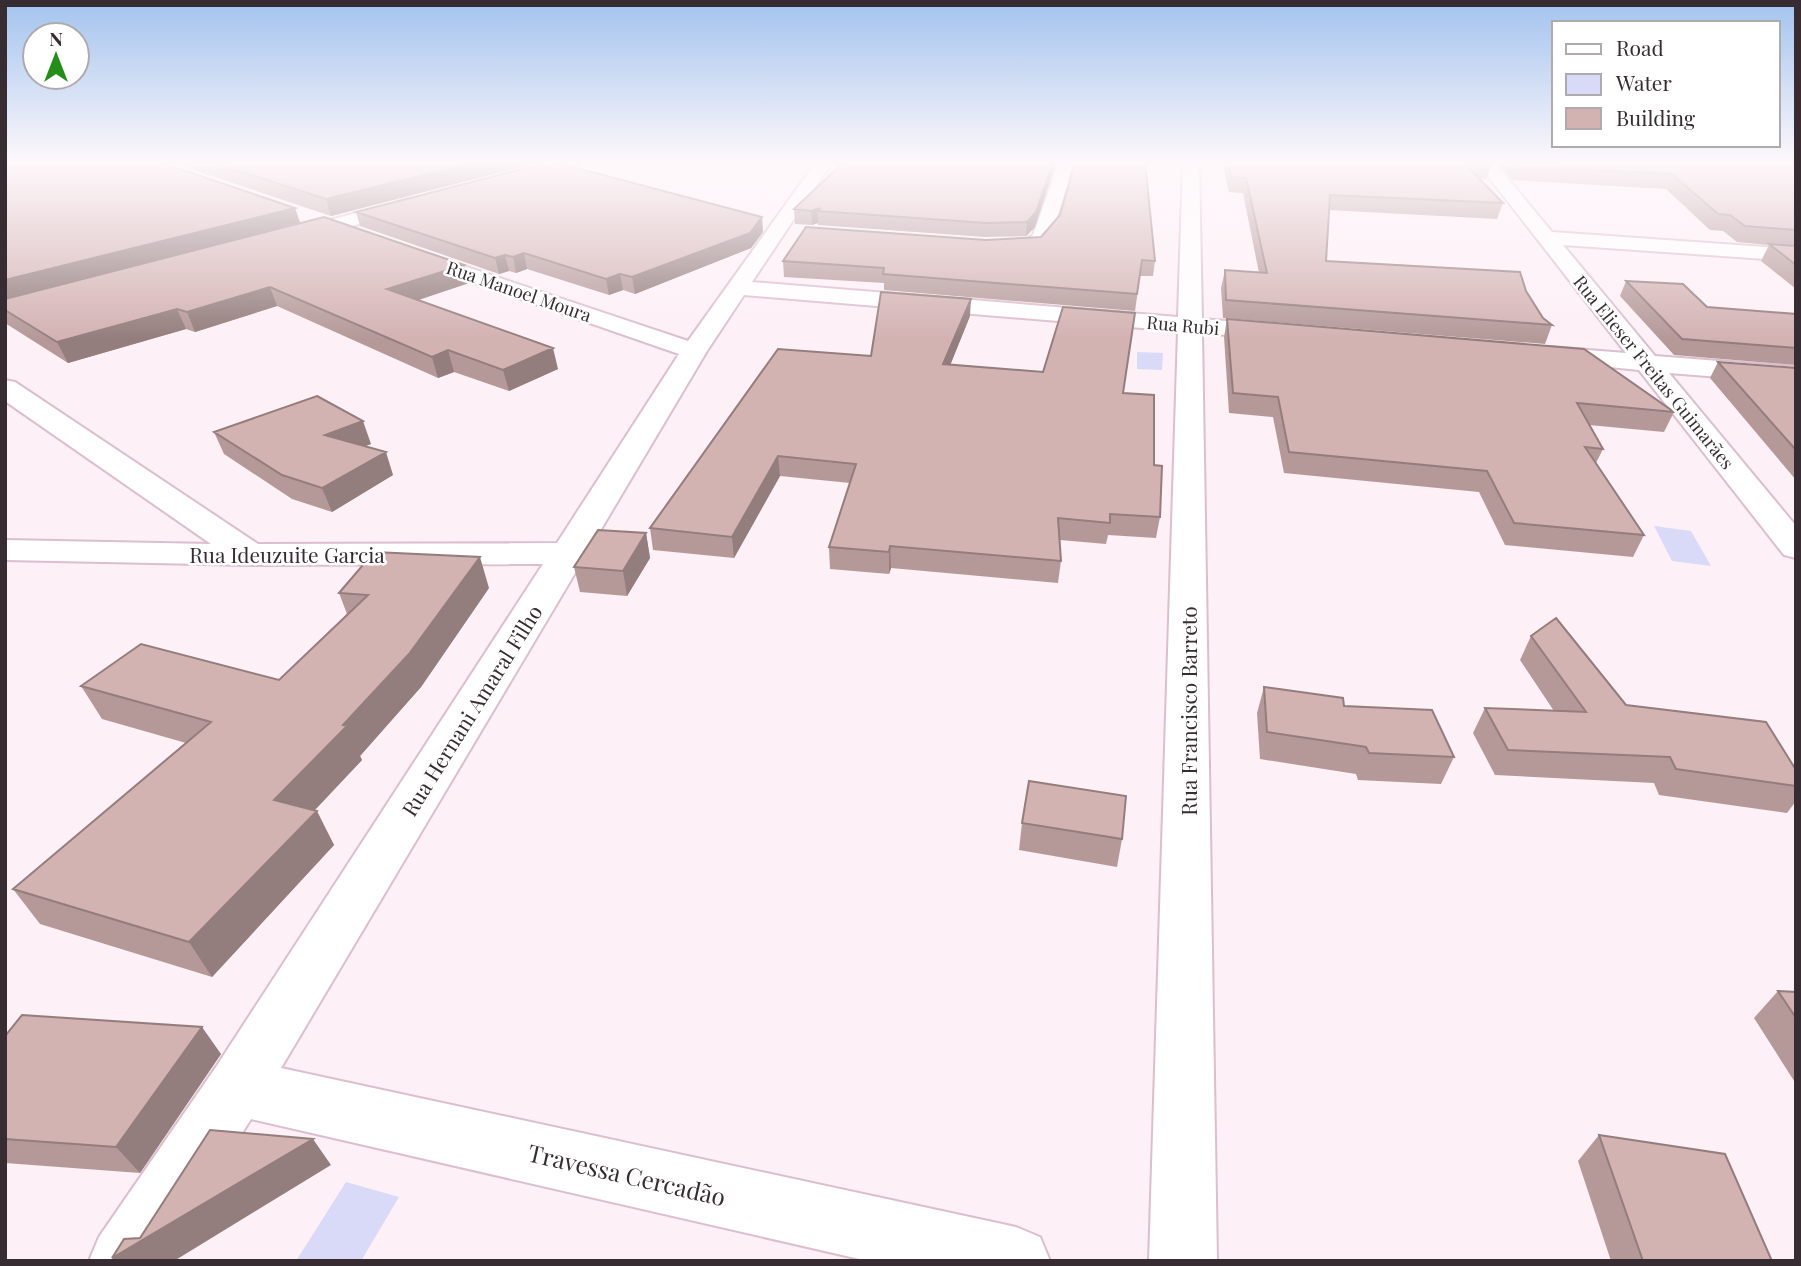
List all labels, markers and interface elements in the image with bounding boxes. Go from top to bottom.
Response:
north arrow [21,21,91,91]
legend [1552,21,1780,147]
text: N [49,25,63,51]
text: Road [1616,33,1664,61]
text: Water [1615,68,1672,96]
text: Building [1616,103,1695,131]
street label: Rua Manoel Moura [443,255,595,327]
street label: Rua Elieser Freitas Guimarães [1568,270,1740,474]
street label: Rua Rubi [1146,310,1220,340]
street label: Rua Ideuzuite Garcia [189,540,385,568]
street label: Rua Hernani Amaral Filho [394,599,548,821]
street label: Rua Francisco Barreto [1174,606,1202,816]
street label: Travessa Cercadão [525,1136,729,1212]

